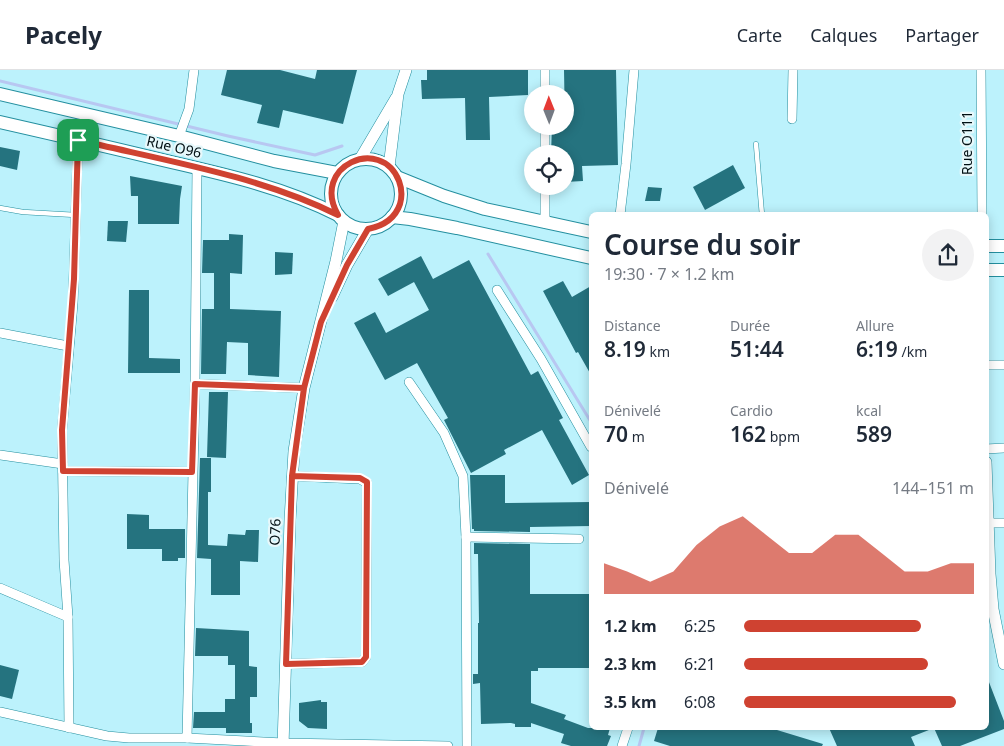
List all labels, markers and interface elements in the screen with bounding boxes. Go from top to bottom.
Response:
text: Pacely [25,18,102,51]
text: Carte [737,23,782,47]
text: Calques [810,23,877,47]
text: Partager [905,23,979,47]
north arrow [524,85,574,135]
map controls [524,85,574,195]
street label: Rue O111 [957,111,976,175]
pin [57,119,99,161]
icon: arrive [64,126,92,154]
street label: Rue O96 [145,131,203,162]
button: locate [524,145,574,195]
text: Course du soir [604,225,800,263]
button: share [922,229,974,281]
text: 19:30 · 7 × 1.2 km [604,263,734,285]
text: Distance [604,316,661,335]
text: Durée [730,316,770,335]
text: Allure [856,316,894,335]
text: 8.19 [604,335,646,363]
text: 51:44 [730,335,784,363]
text: 6:19 [856,335,898,363]
text: km [646,342,670,361]
text: /km [898,342,927,361]
text: Dénivelé [604,401,661,420]
text: Cardio [730,401,773,420]
text: kcal [856,401,882,420]
text: 70 [604,420,628,448]
text: 162 [730,420,766,448]
text: 589 [856,420,892,448]
text: m [628,427,645,446]
text: bpm [766,427,800,446]
text: Dénivelé [604,477,669,499]
text: 144–151 m [892,477,974,499]
street label: O76 [265,518,284,546]
text: 1.2 km [604,615,656,637]
text: 6:25 [684,615,716,637]
text: 2.3 km [604,653,656,675]
text: 6:21 [684,653,716,675]
text: 3.5 km [604,691,656,713]
text: 6:08 [684,691,716,713]

